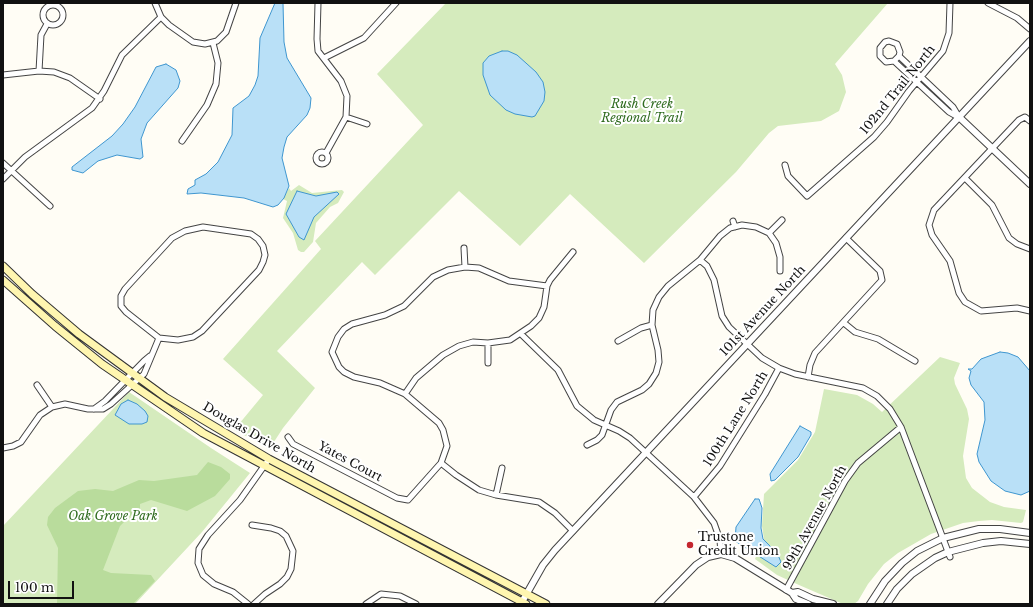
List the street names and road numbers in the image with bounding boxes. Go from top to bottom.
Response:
street label: 102nd Trail North [858,43,938,137]
street label: 101st Avenue North [717,263,809,359]
street label: 100th Lane North [701,369,771,469]
street label: Douglas Drive North [200,400,318,476]
street label: Yates Court [316,439,384,485]
street label: 99th Avenue North [780,463,850,573]

